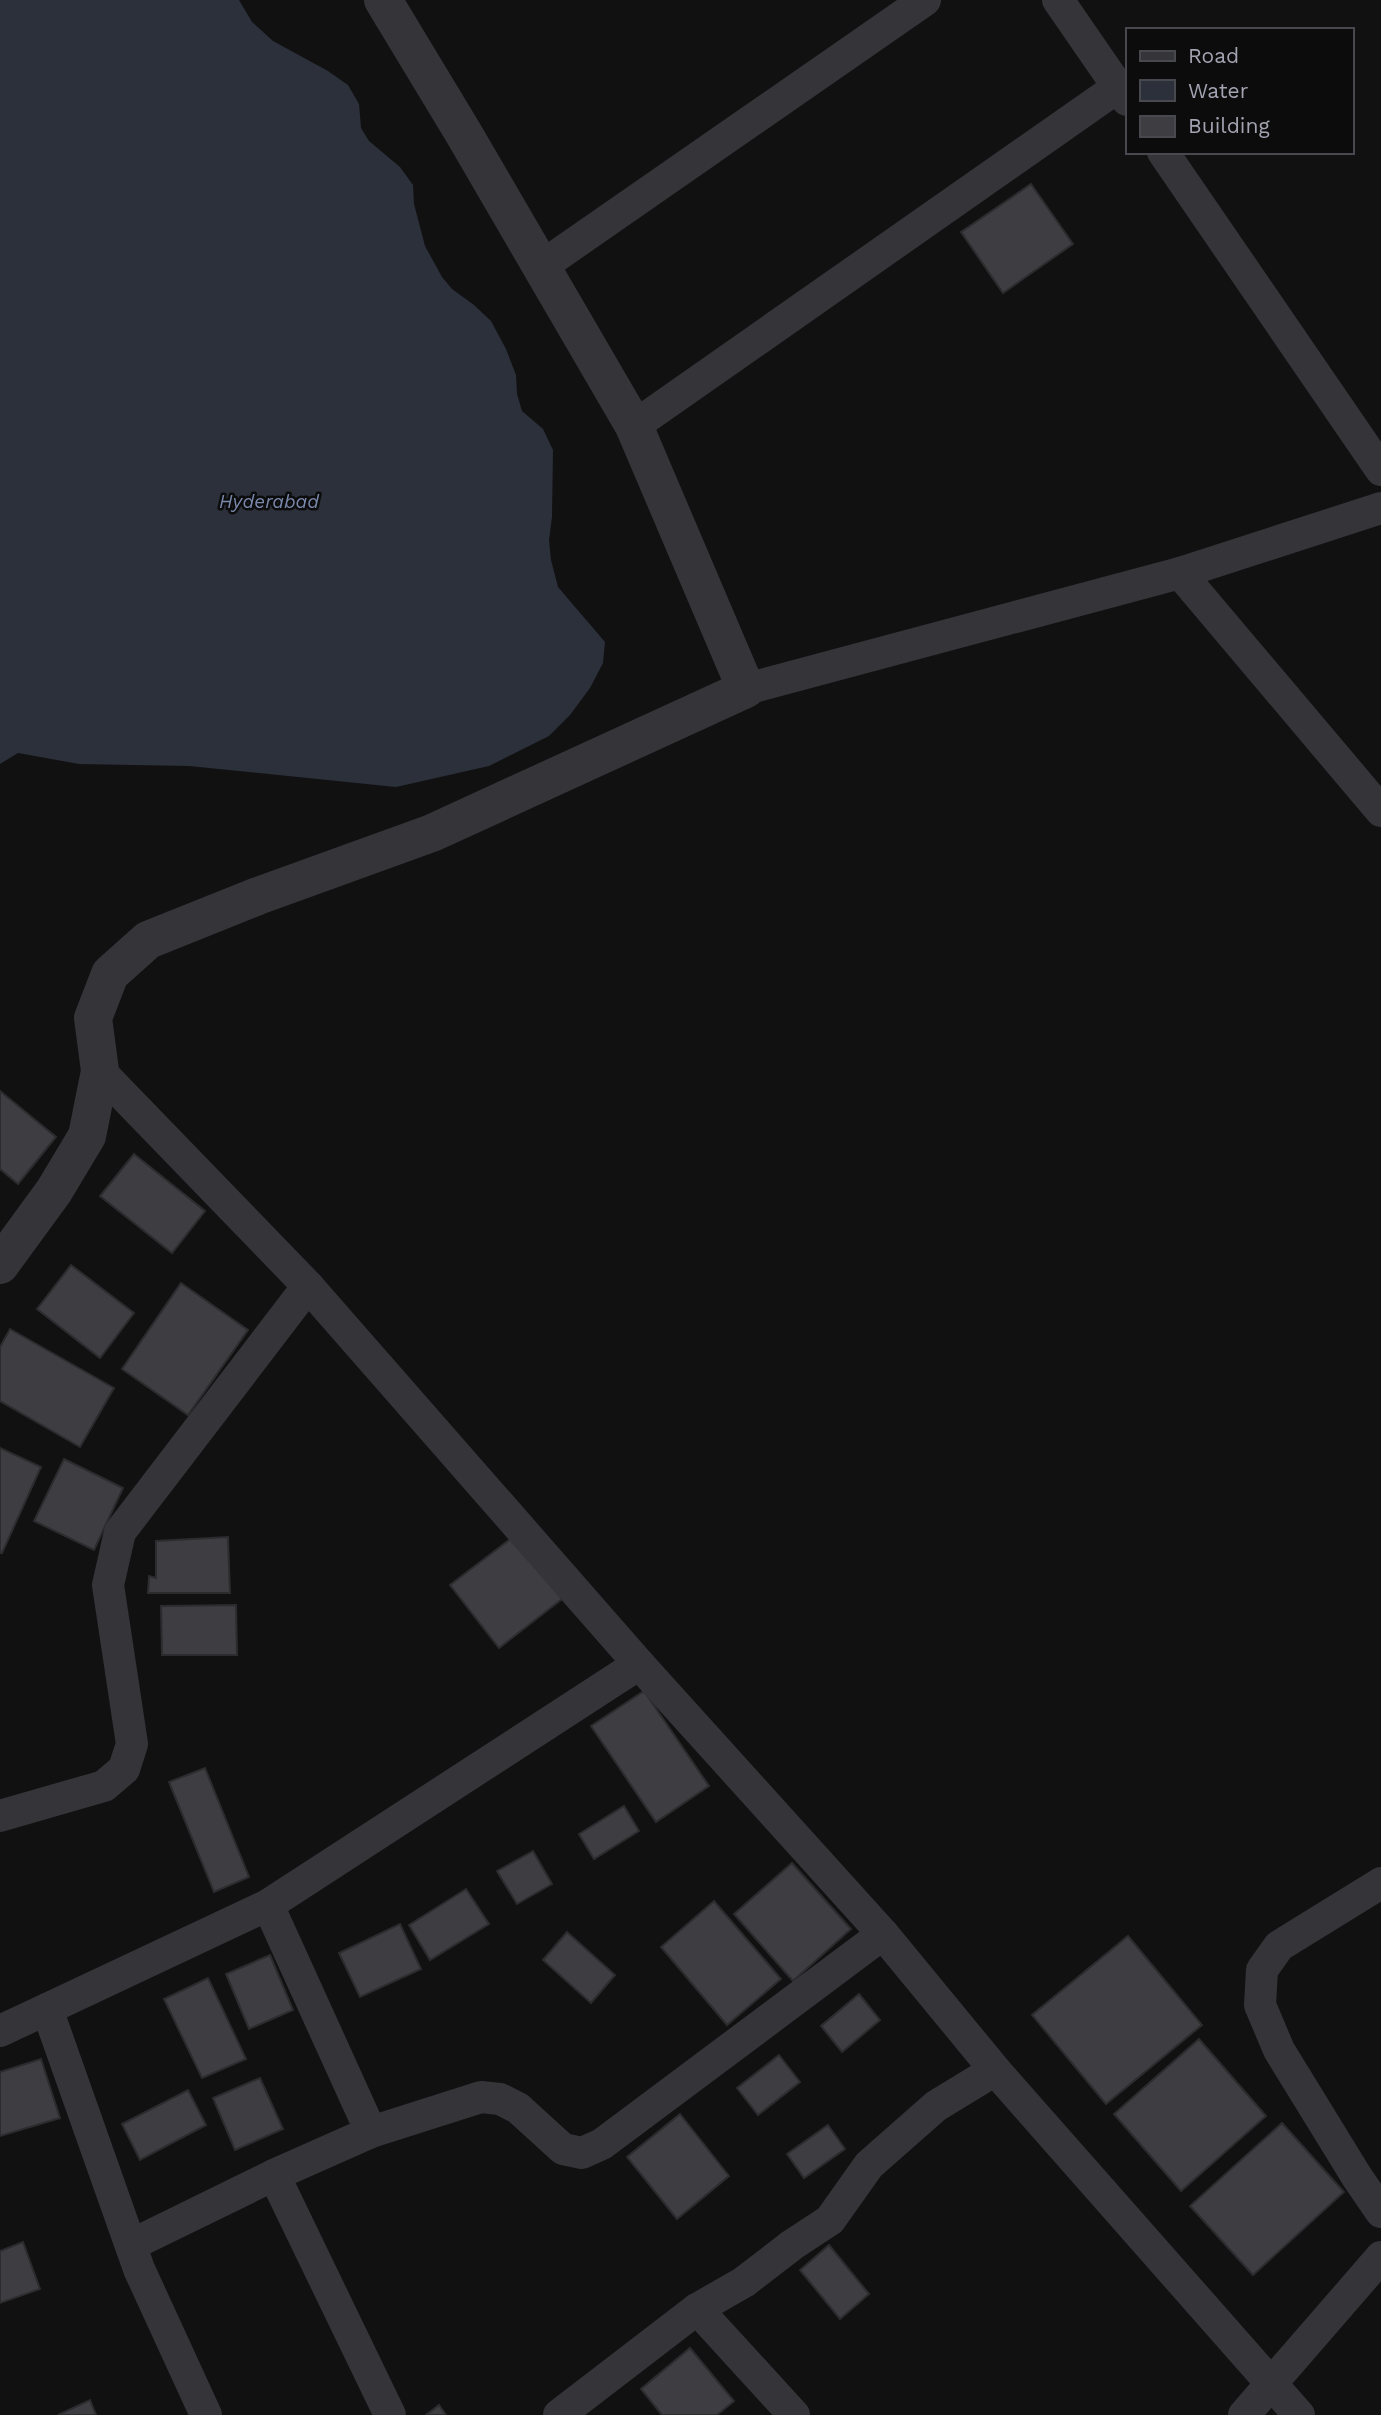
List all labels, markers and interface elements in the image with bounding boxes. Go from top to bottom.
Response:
legend [1126,28,1353,154]
text: Road [1188,43,1239,68]
text: Water [1188,78,1249,103]
text: Building [1188,113,1270,138]
water label: Hyderabad [219,490,320,513]

